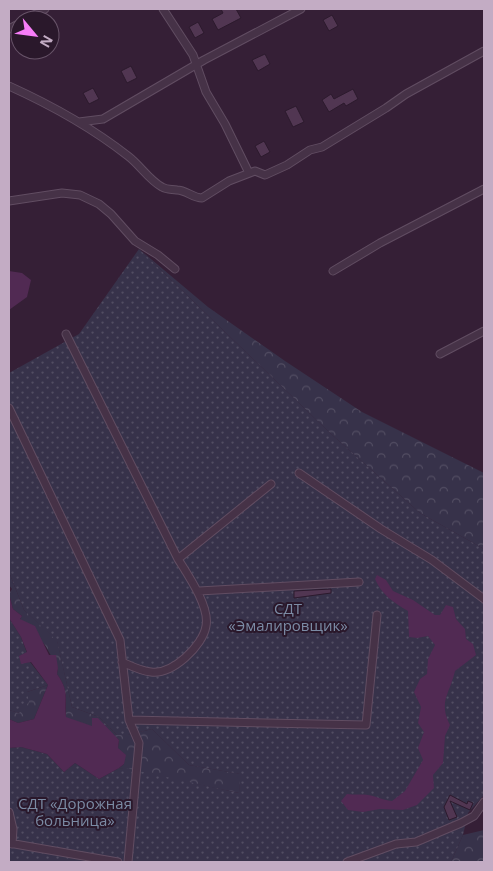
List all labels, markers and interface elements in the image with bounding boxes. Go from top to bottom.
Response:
north arrow [10,10,60,60]
text: N [36,32,58,51]
park label: СДТ «Эмалировщик» [228,598,348,635]
park label: СДТ «Дорожная больница» [18,793,132,830]

